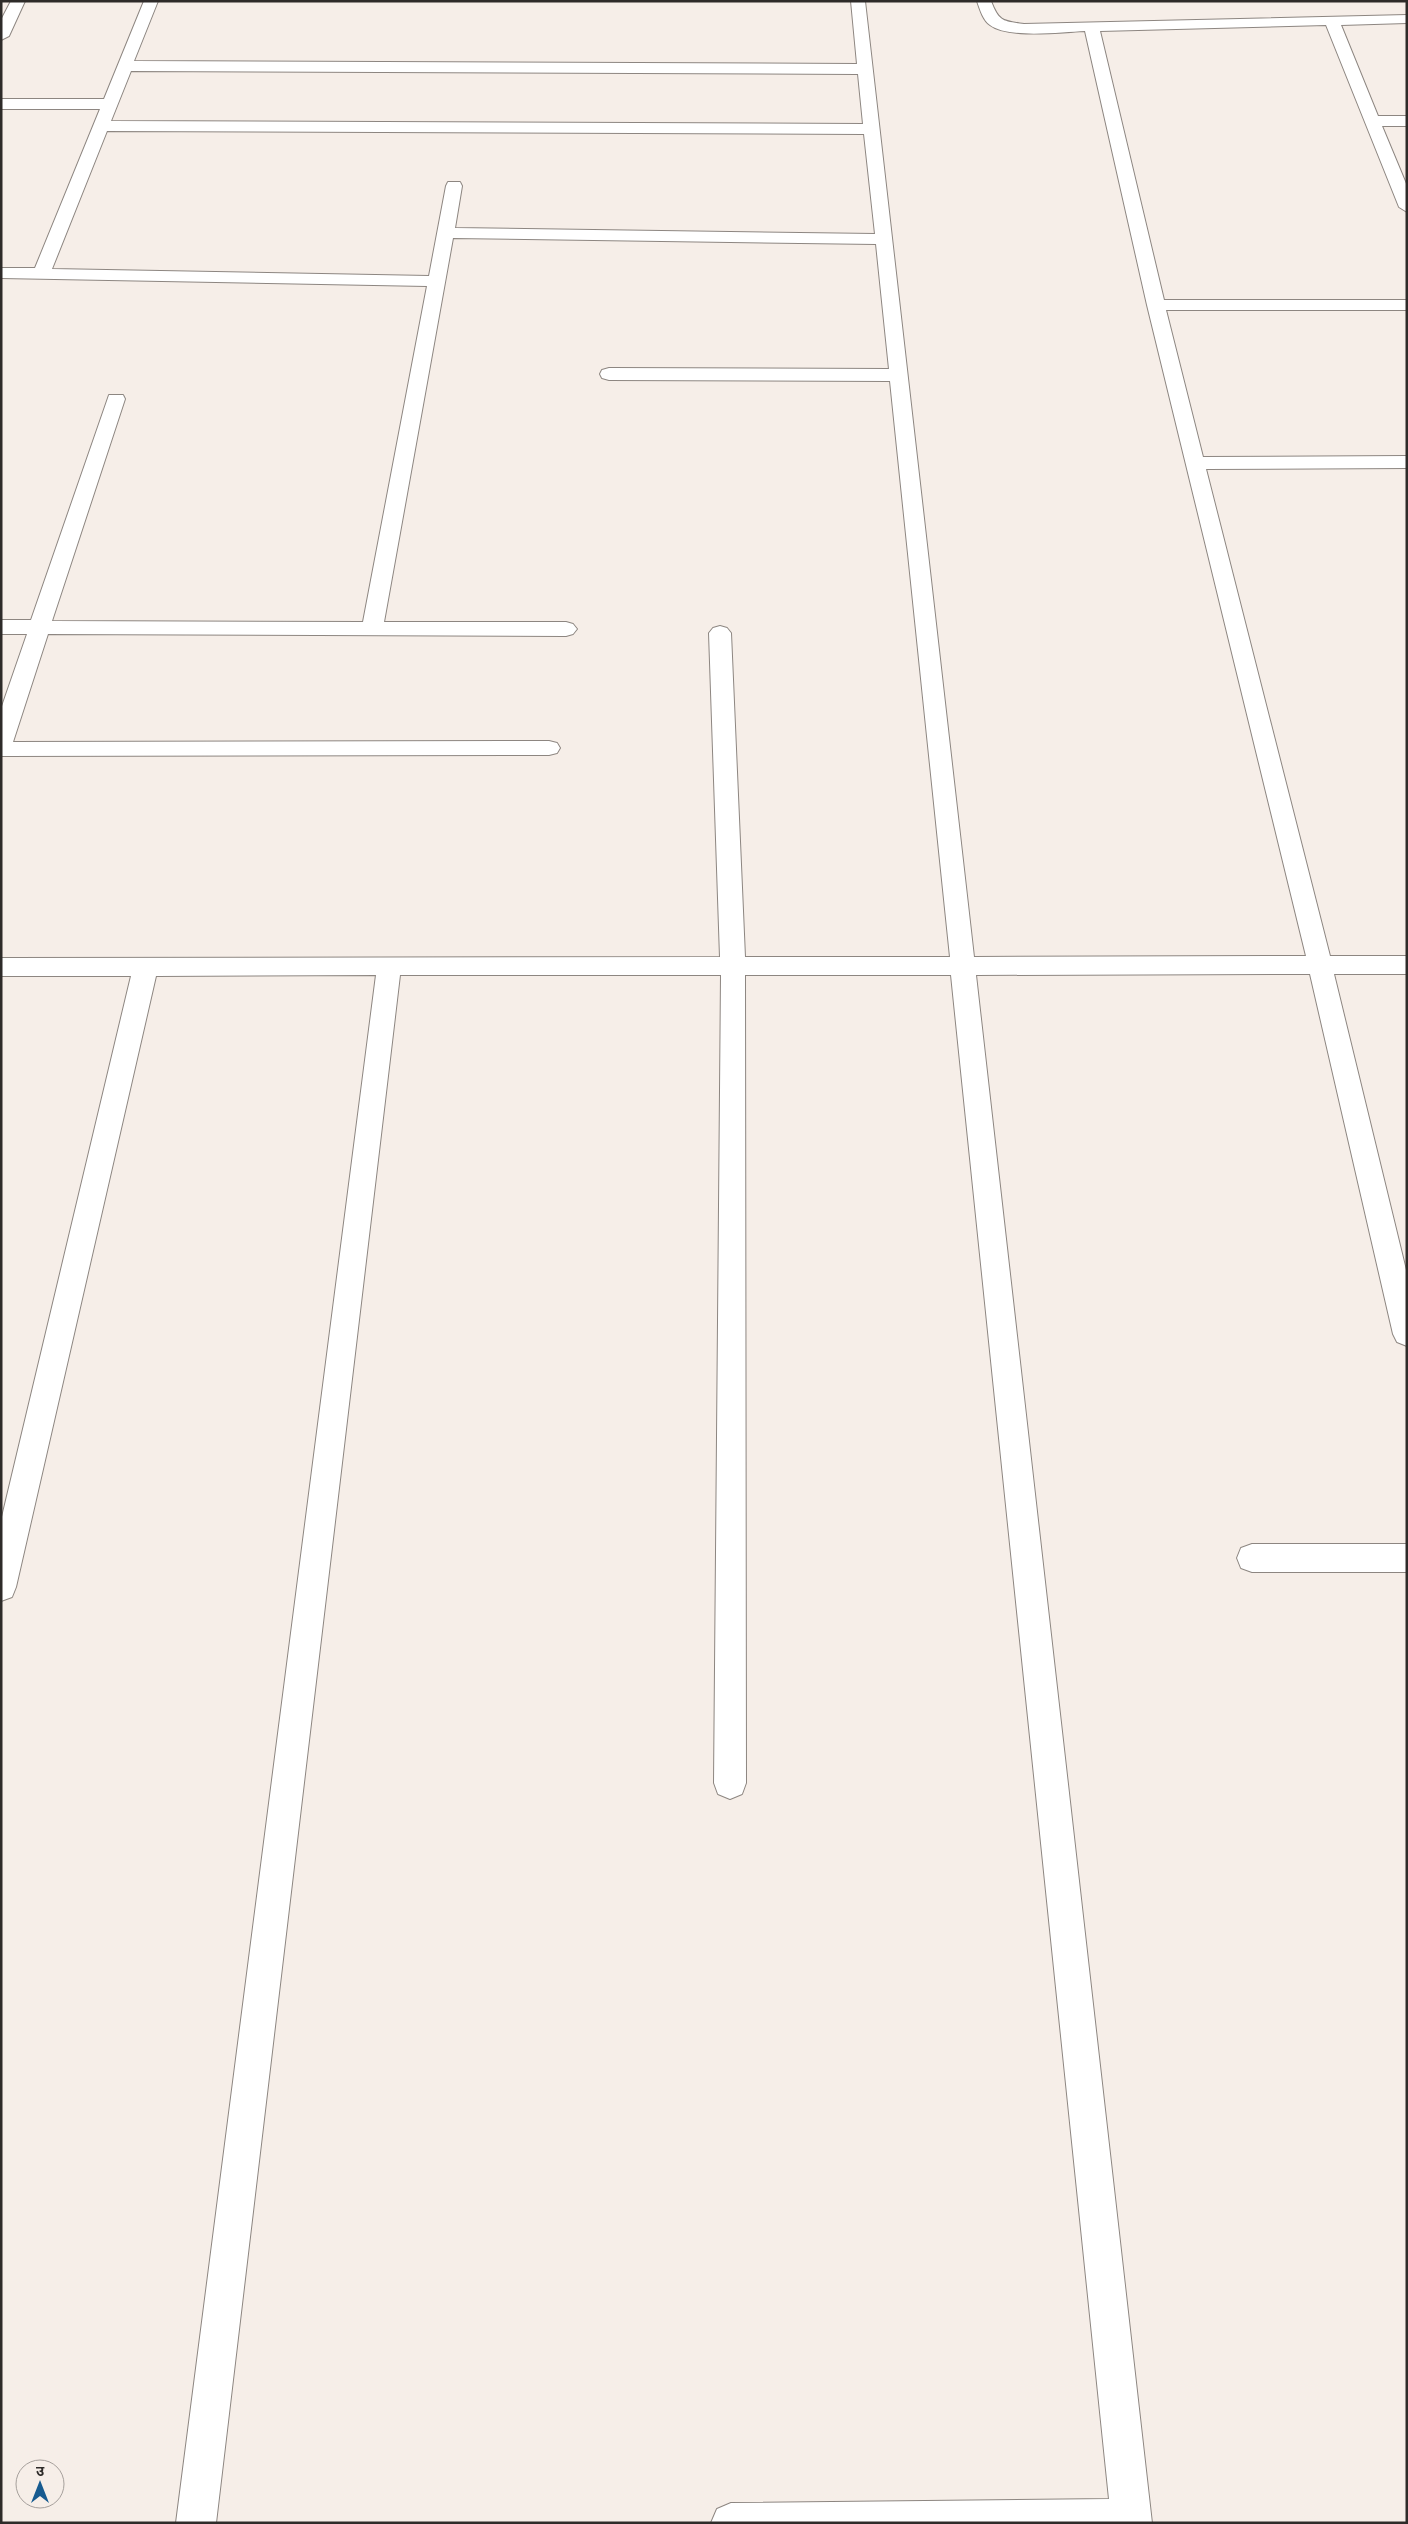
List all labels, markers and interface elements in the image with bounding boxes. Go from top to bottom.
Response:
north arrow [15,2459,65,2509]
text: उ [36,2462,45,2480]

